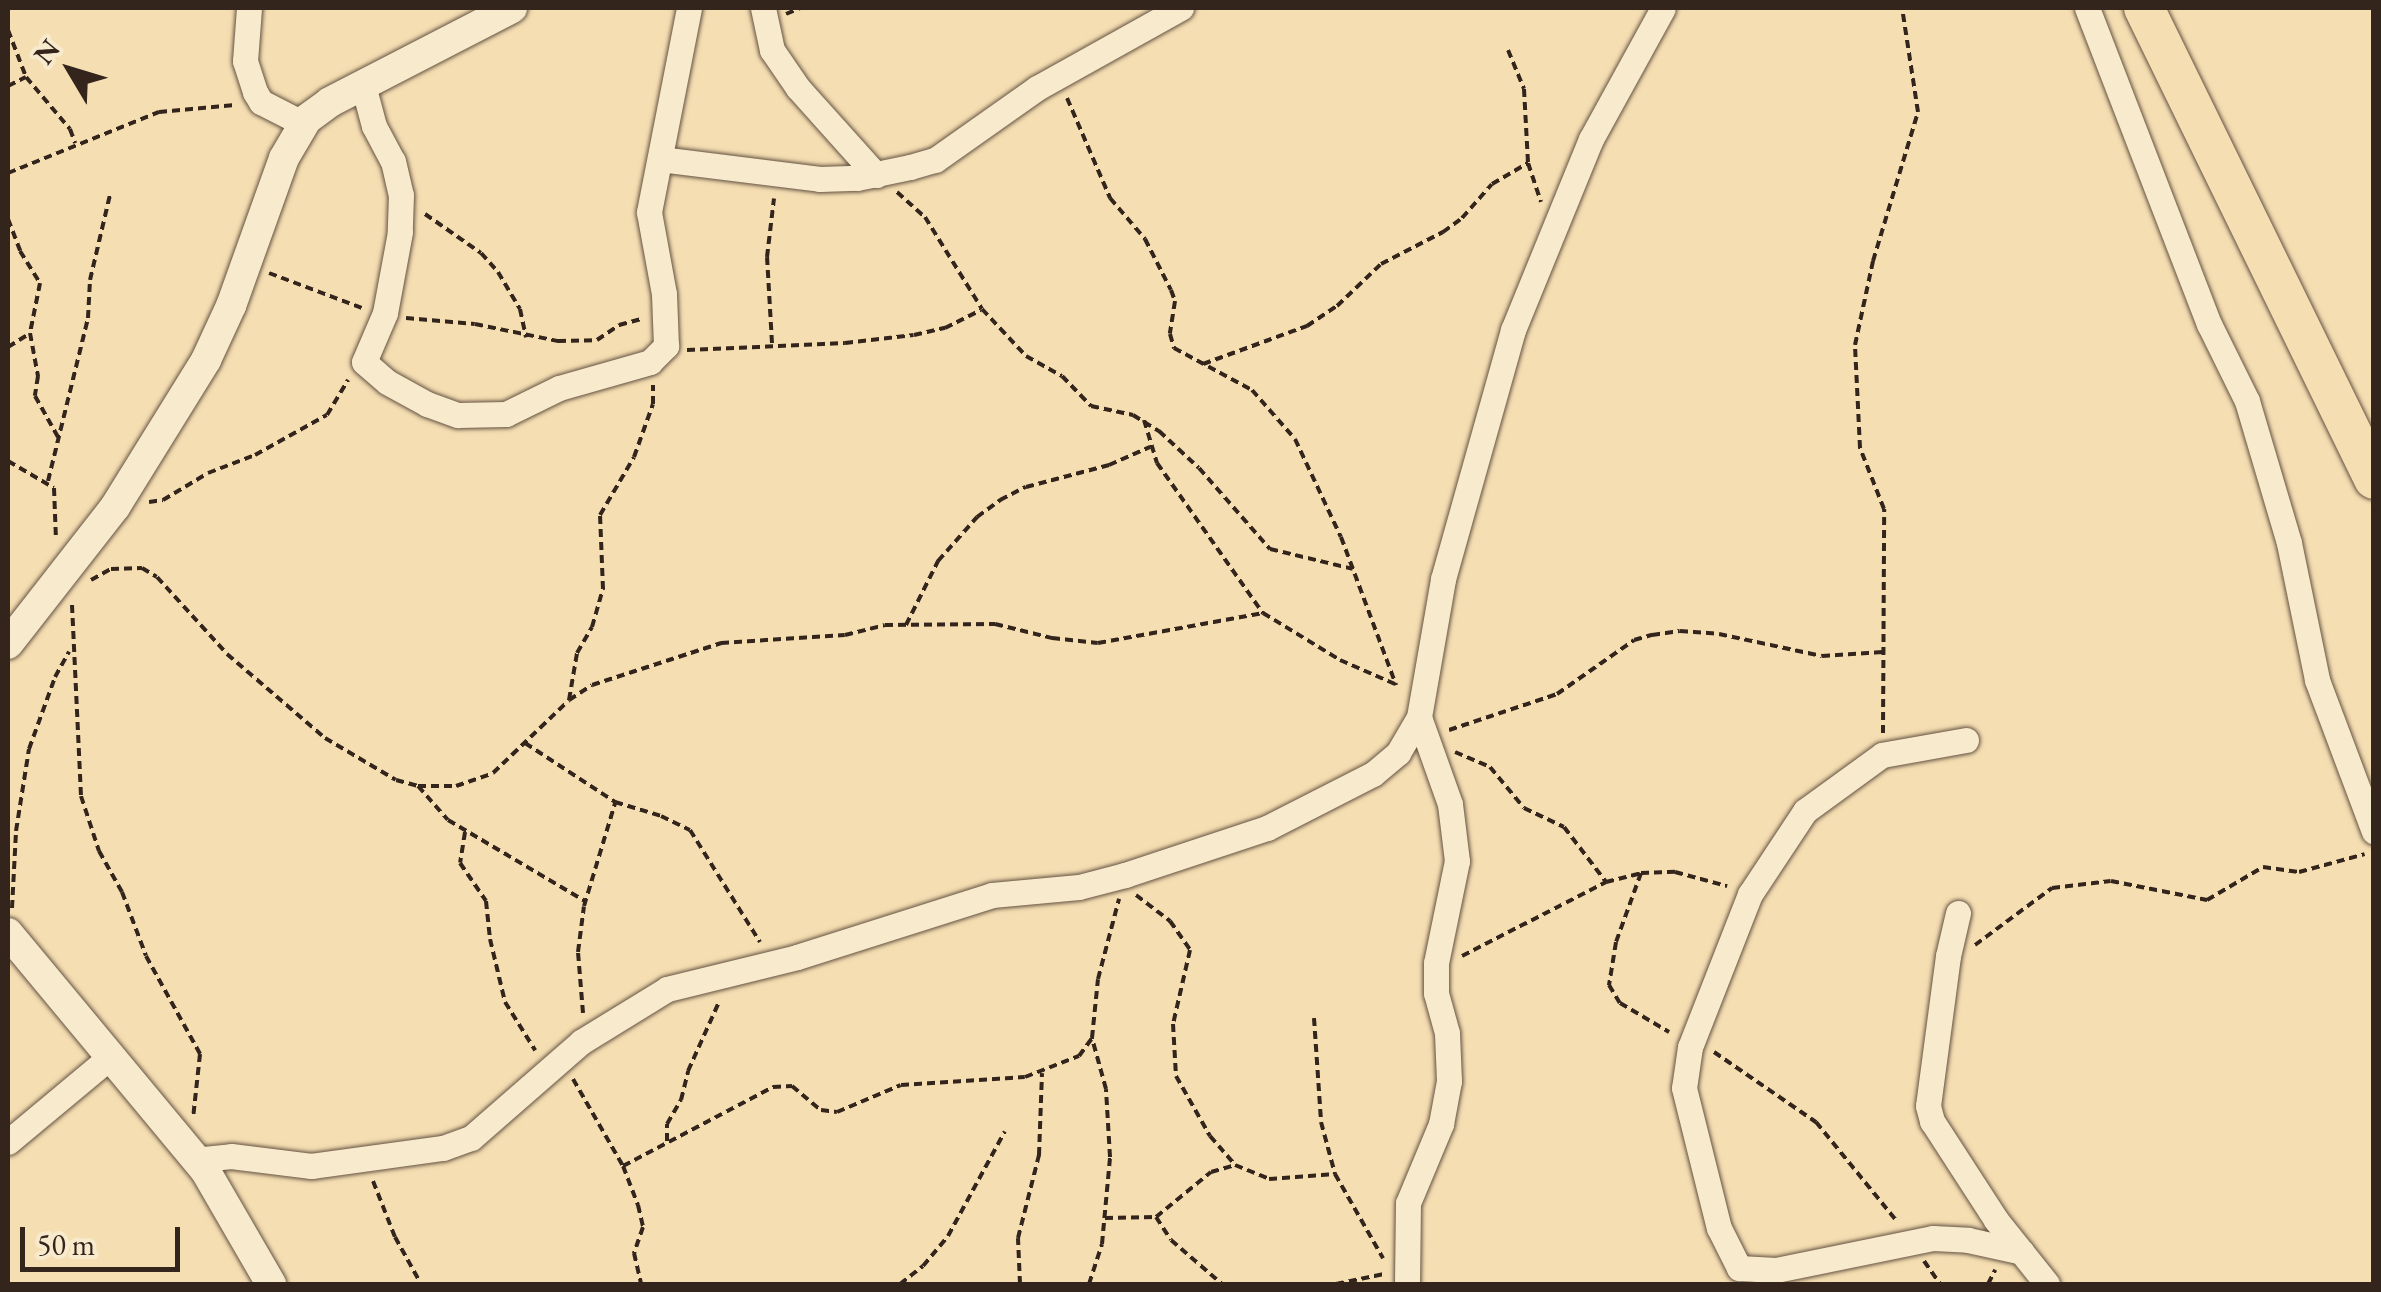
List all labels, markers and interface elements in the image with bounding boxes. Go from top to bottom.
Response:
north arrow [20,20,120,120]
text: N [25,32,68,72]
scale bar [25,1207,185,1269]
text: 50 m [37,1225,95,1264]

